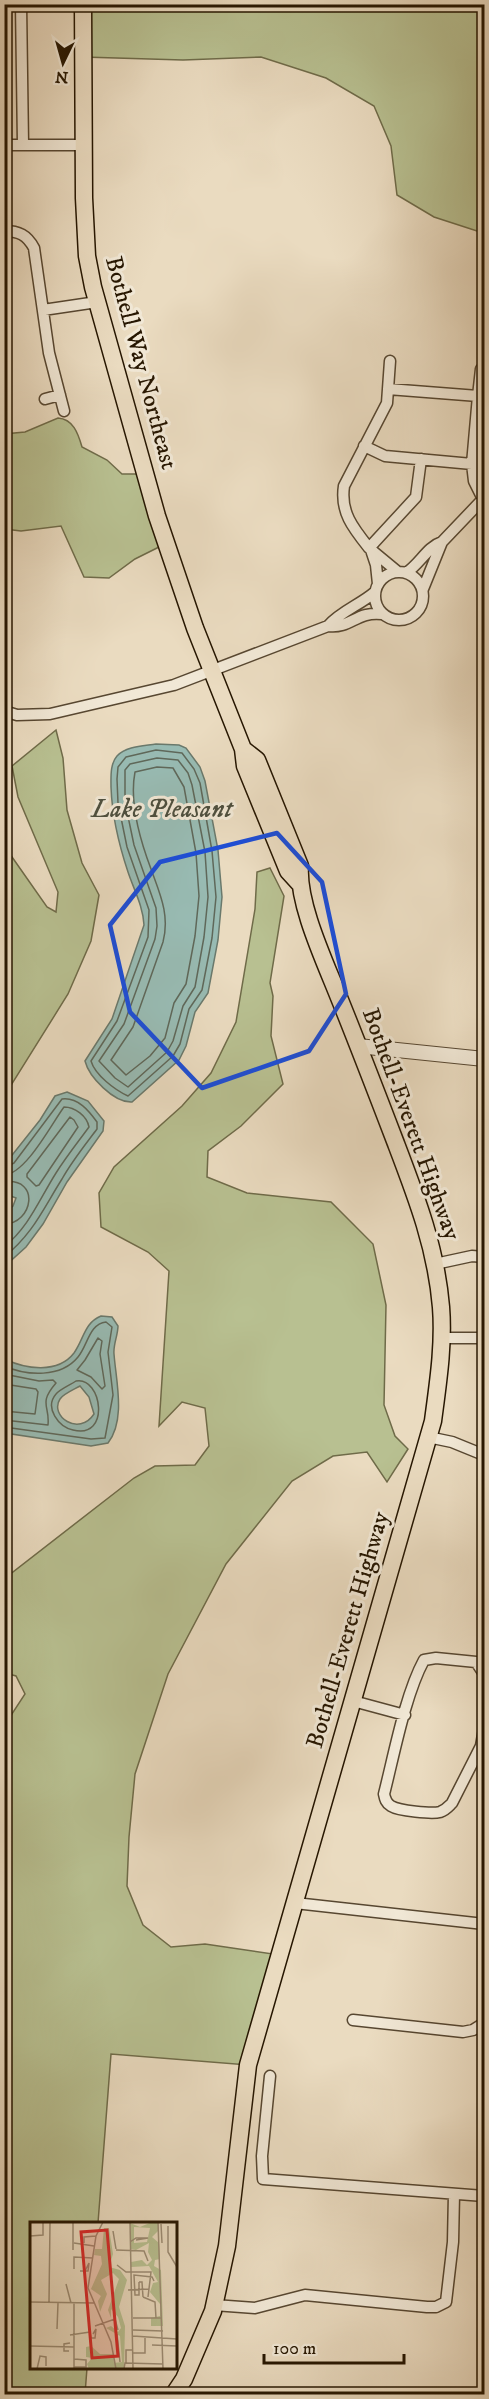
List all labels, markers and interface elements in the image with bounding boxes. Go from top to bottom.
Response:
north arrow [33,33,93,93]
text: N [54,66,69,87]
street label: Bothell Way Northeast [98,253,184,473]
water label: Lake Pleasant [90,793,234,826]
street label: Bothell-Everett Highway [355,1004,467,1245]
street label: Bothell-Everett Highway [300,1508,396,1752]
inset map [30,2222,177,2369]
scale bar [264,2327,404,2365]
text: 100 m [273,2338,316,2360]

